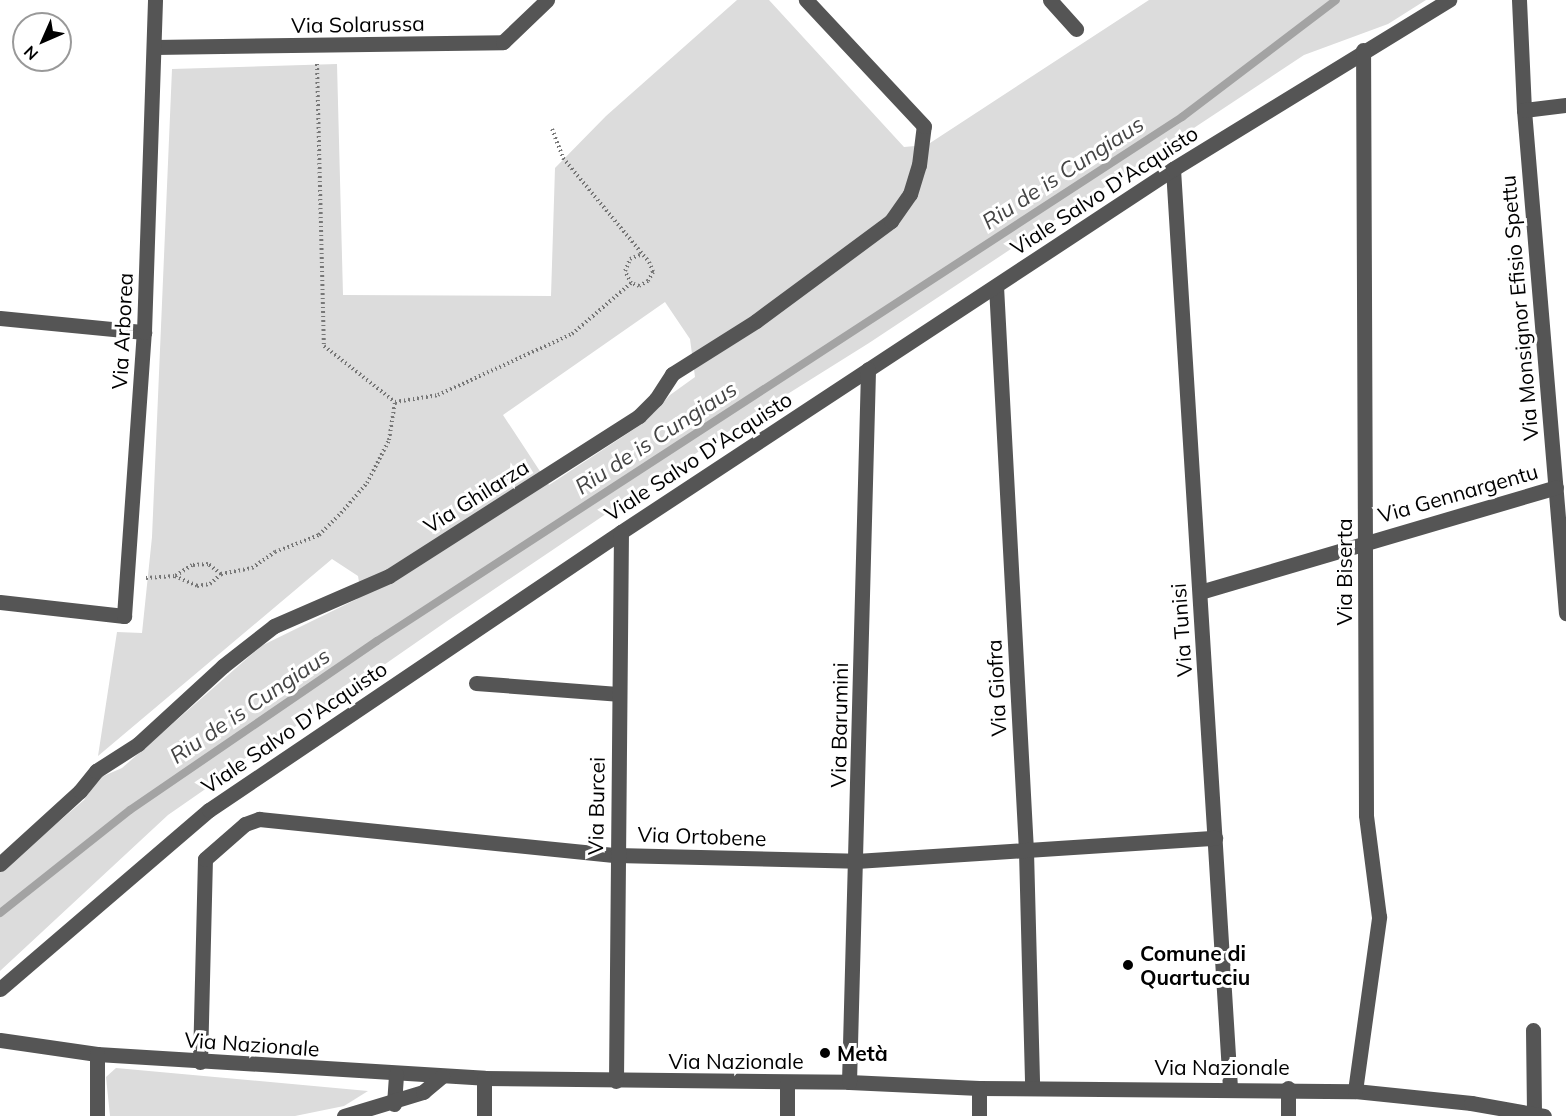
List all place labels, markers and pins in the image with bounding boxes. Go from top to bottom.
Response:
place label: Comune di Quartucciu [1140,940,1250,990]
marker: Comune di Quartucciu [1121,958,1135,972]
place label: Metà [837,1040,888,1066]
marker: Metà [818,1046,832,1060]

